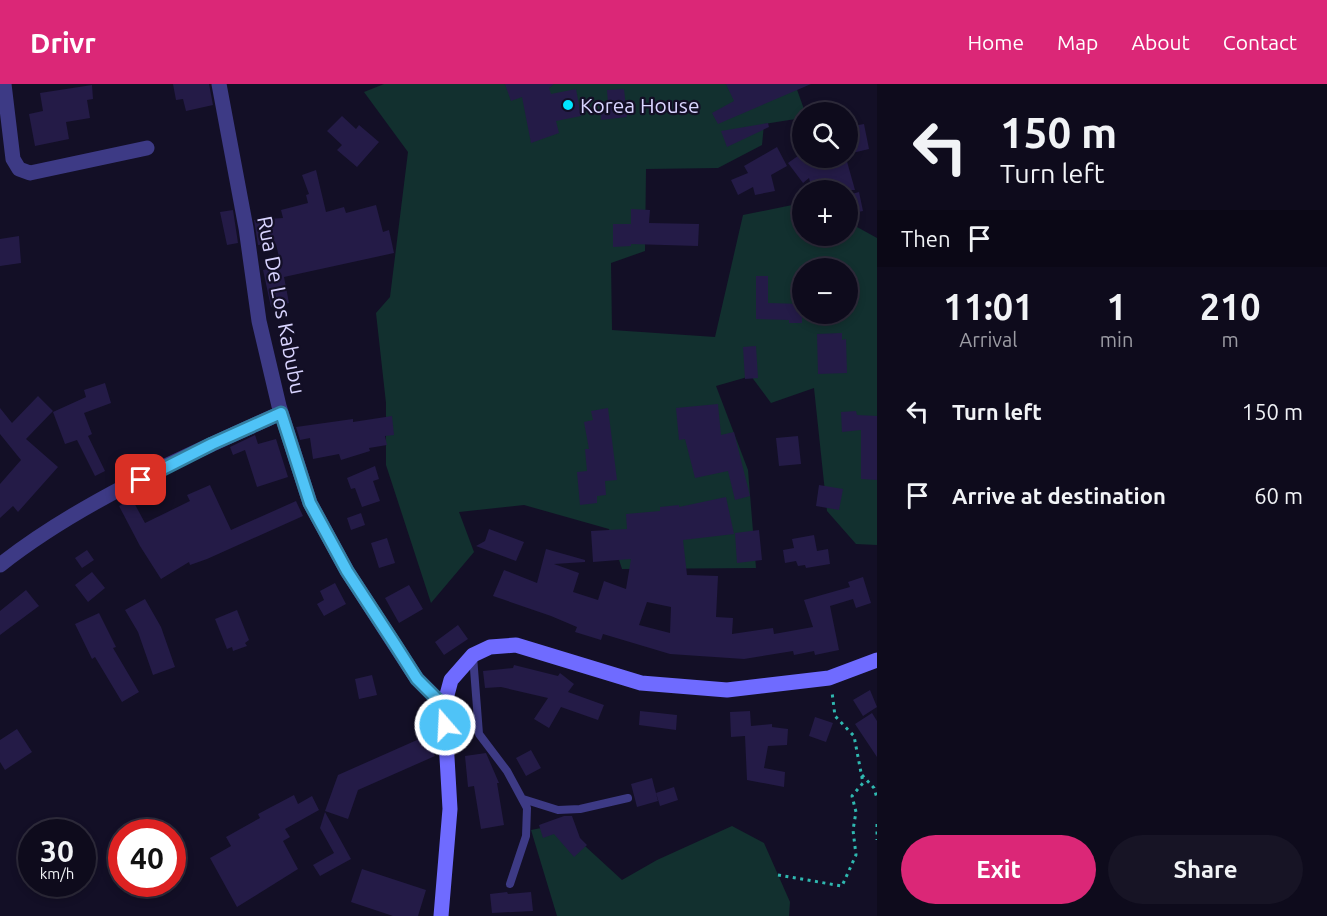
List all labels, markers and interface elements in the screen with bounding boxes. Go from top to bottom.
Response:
text: Drivr [30,27,96,58]
text: Home [967,30,1024,54]
text: Map [1057,30,1098,54]
text: About [1131,30,1190,54]
text: Contact [1223,30,1297,54]
place label: Korea House [580,93,700,117]
marker: Korea House [561,98,575,112]
map controls [792,102,858,324]
button: search [792,102,858,168]
icon: left [901,108,979,186]
text: 150 m [1000,109,1117,156]
text: Turn left [1000,158,1104,188]
button: + [792,180,858,246]
street label: Rua De Los Kabubu [253,214,311,396]
icon: arrive [963,222,996,255]
text: Then [901,226,951,251]
button: − [792,258,858,324]
text: 11:01 [943,286,1033,327]
text: 1 [1106,286,1127,327]
text: 210 [1200,286,1261,327]
text: Arrival [959,328,1018,351]
text: min [1100,328,1133,351]
text: m [1222,328,1239,351]
icon: left [901,395,934,428]
text: Turn left [952,399,1042,424]
text: 150 m [1242,399,1303,424]
pin [115,454,166,505]
icon: arrive [124,463,157,496]
icon: arrive [901,479,934,512]
text: Arrive at destination [952,483,1166,508]
text: 60 m [1254,483,1303,508]
position arrow [413,693,477,757]
speed limit sign: 40 [108,819,186,897]
text: 30 [40,834,74,868]
button: Exit [901,835,1096,904]
button: Share [1108,835,1303,904]
text: km/h [40,865,74,882]

